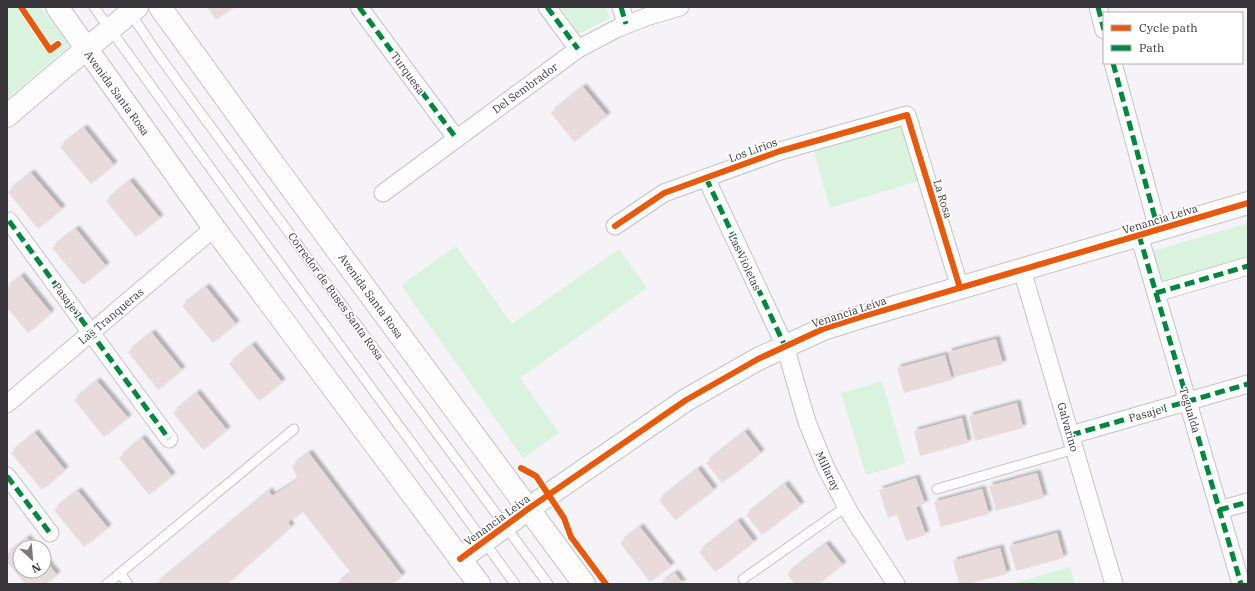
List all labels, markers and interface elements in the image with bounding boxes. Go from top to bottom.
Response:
legend [1103,12,1243,64]
text: Cycle path [1139,20,1198,35]
text: Path [1139,40,1165,55]
street label: Avenida Santa Rosa [82,48,152,138]
street label: Turquesa [388,49,428,97]
street label: Del Sembrador [489,59,561,116]
street label: Los Lirios [727,135,779,165]
street label: La Rosa [930,178,956,220]
street label: Venancia Leiva [1121,201,1199,237]
street label: Corredor de Buses Santa Rosa [285,229,387,363]
street label: Las Violetas [726,231,764,293]
street label: Avenida Santa Rosa [336,251,406,341]
street label: Pasaje 1 [50,280,86,322]
street label: Las Tranqueras [76,285,146,347]
street label: Venancia Leiva [810,293,888,331]
street label: Tegualda [1176,385,1204,435]
street label: Galvarino [1054,401,1082,453]
street label: Pasaje I [1127,401,1169,425]
street label: Millaray [812,449,844,493]
street label: Venancia Leiva [461,491,533,549]
north arrow [12,539,52,579]
text: N [29,560,43,576]

